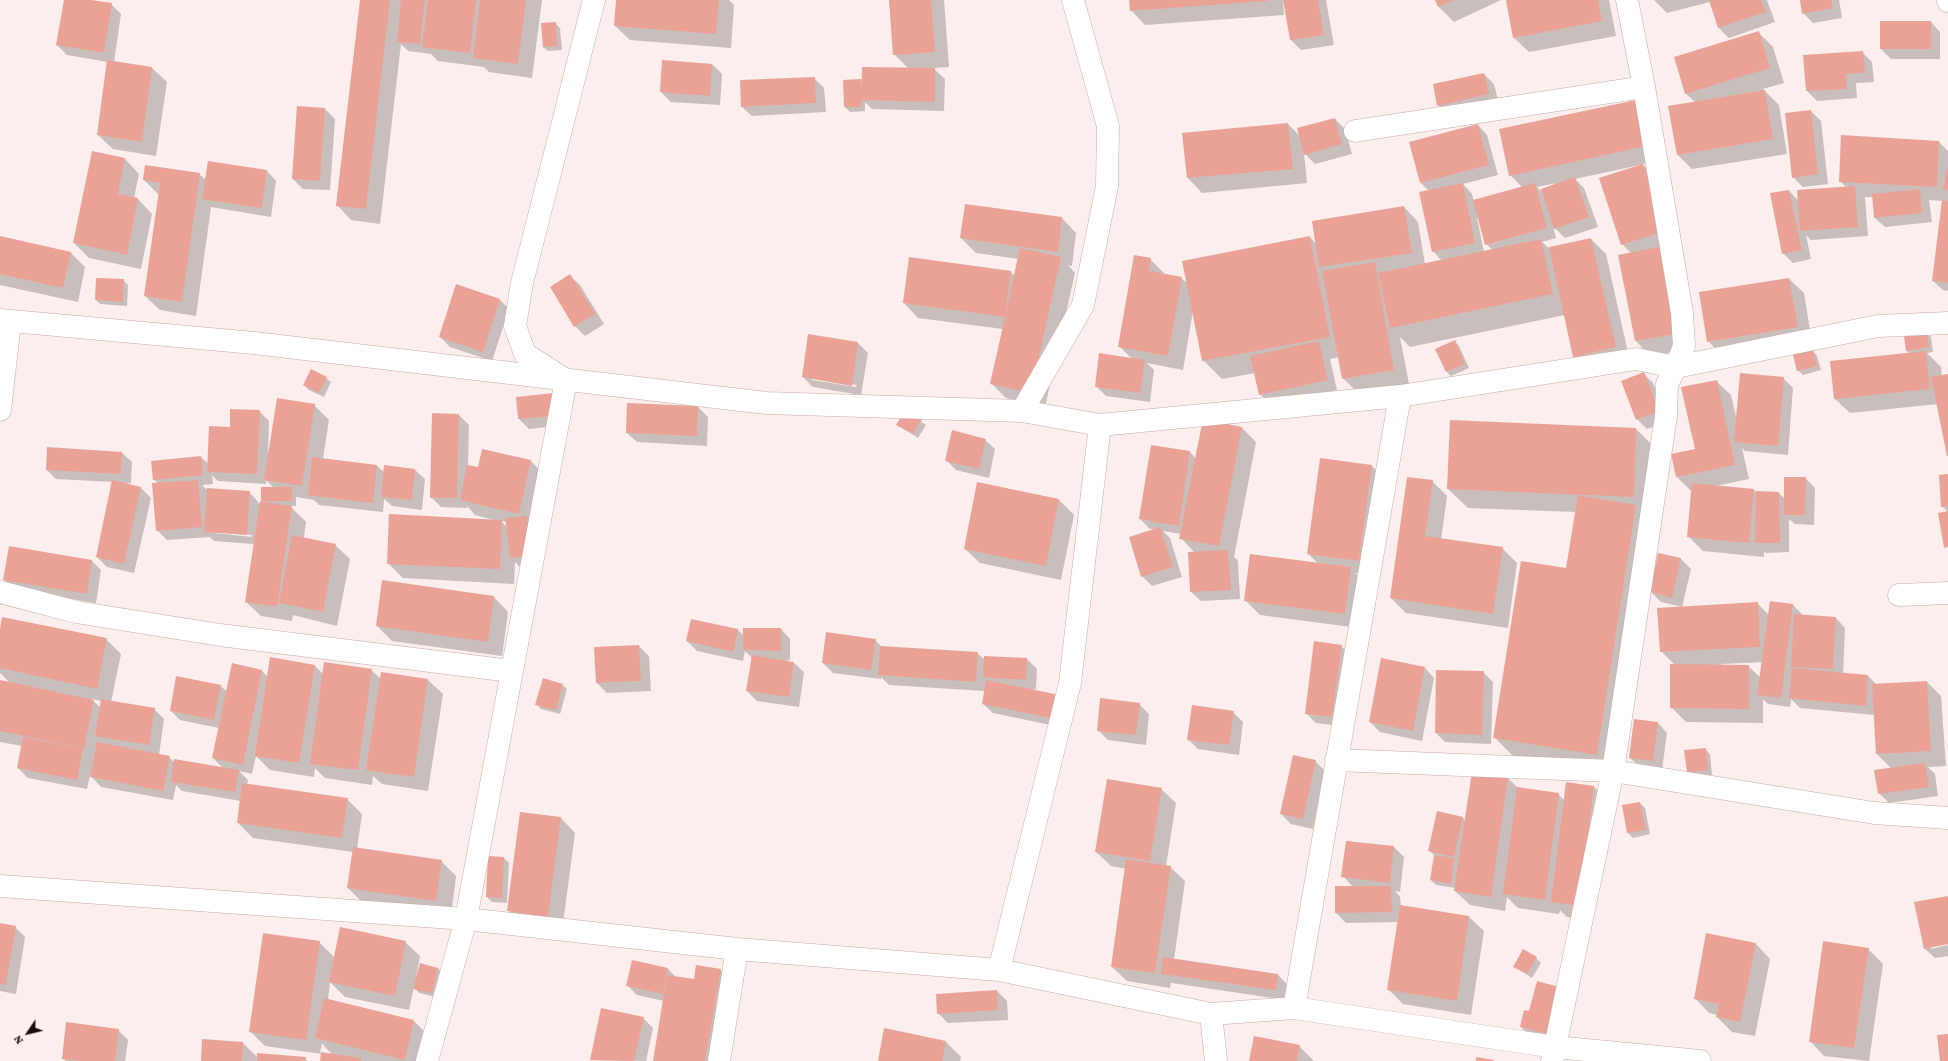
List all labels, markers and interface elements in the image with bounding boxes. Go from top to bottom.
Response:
north arrow [8,1013,48,1053]
text: N [11,1033,25,1046]

